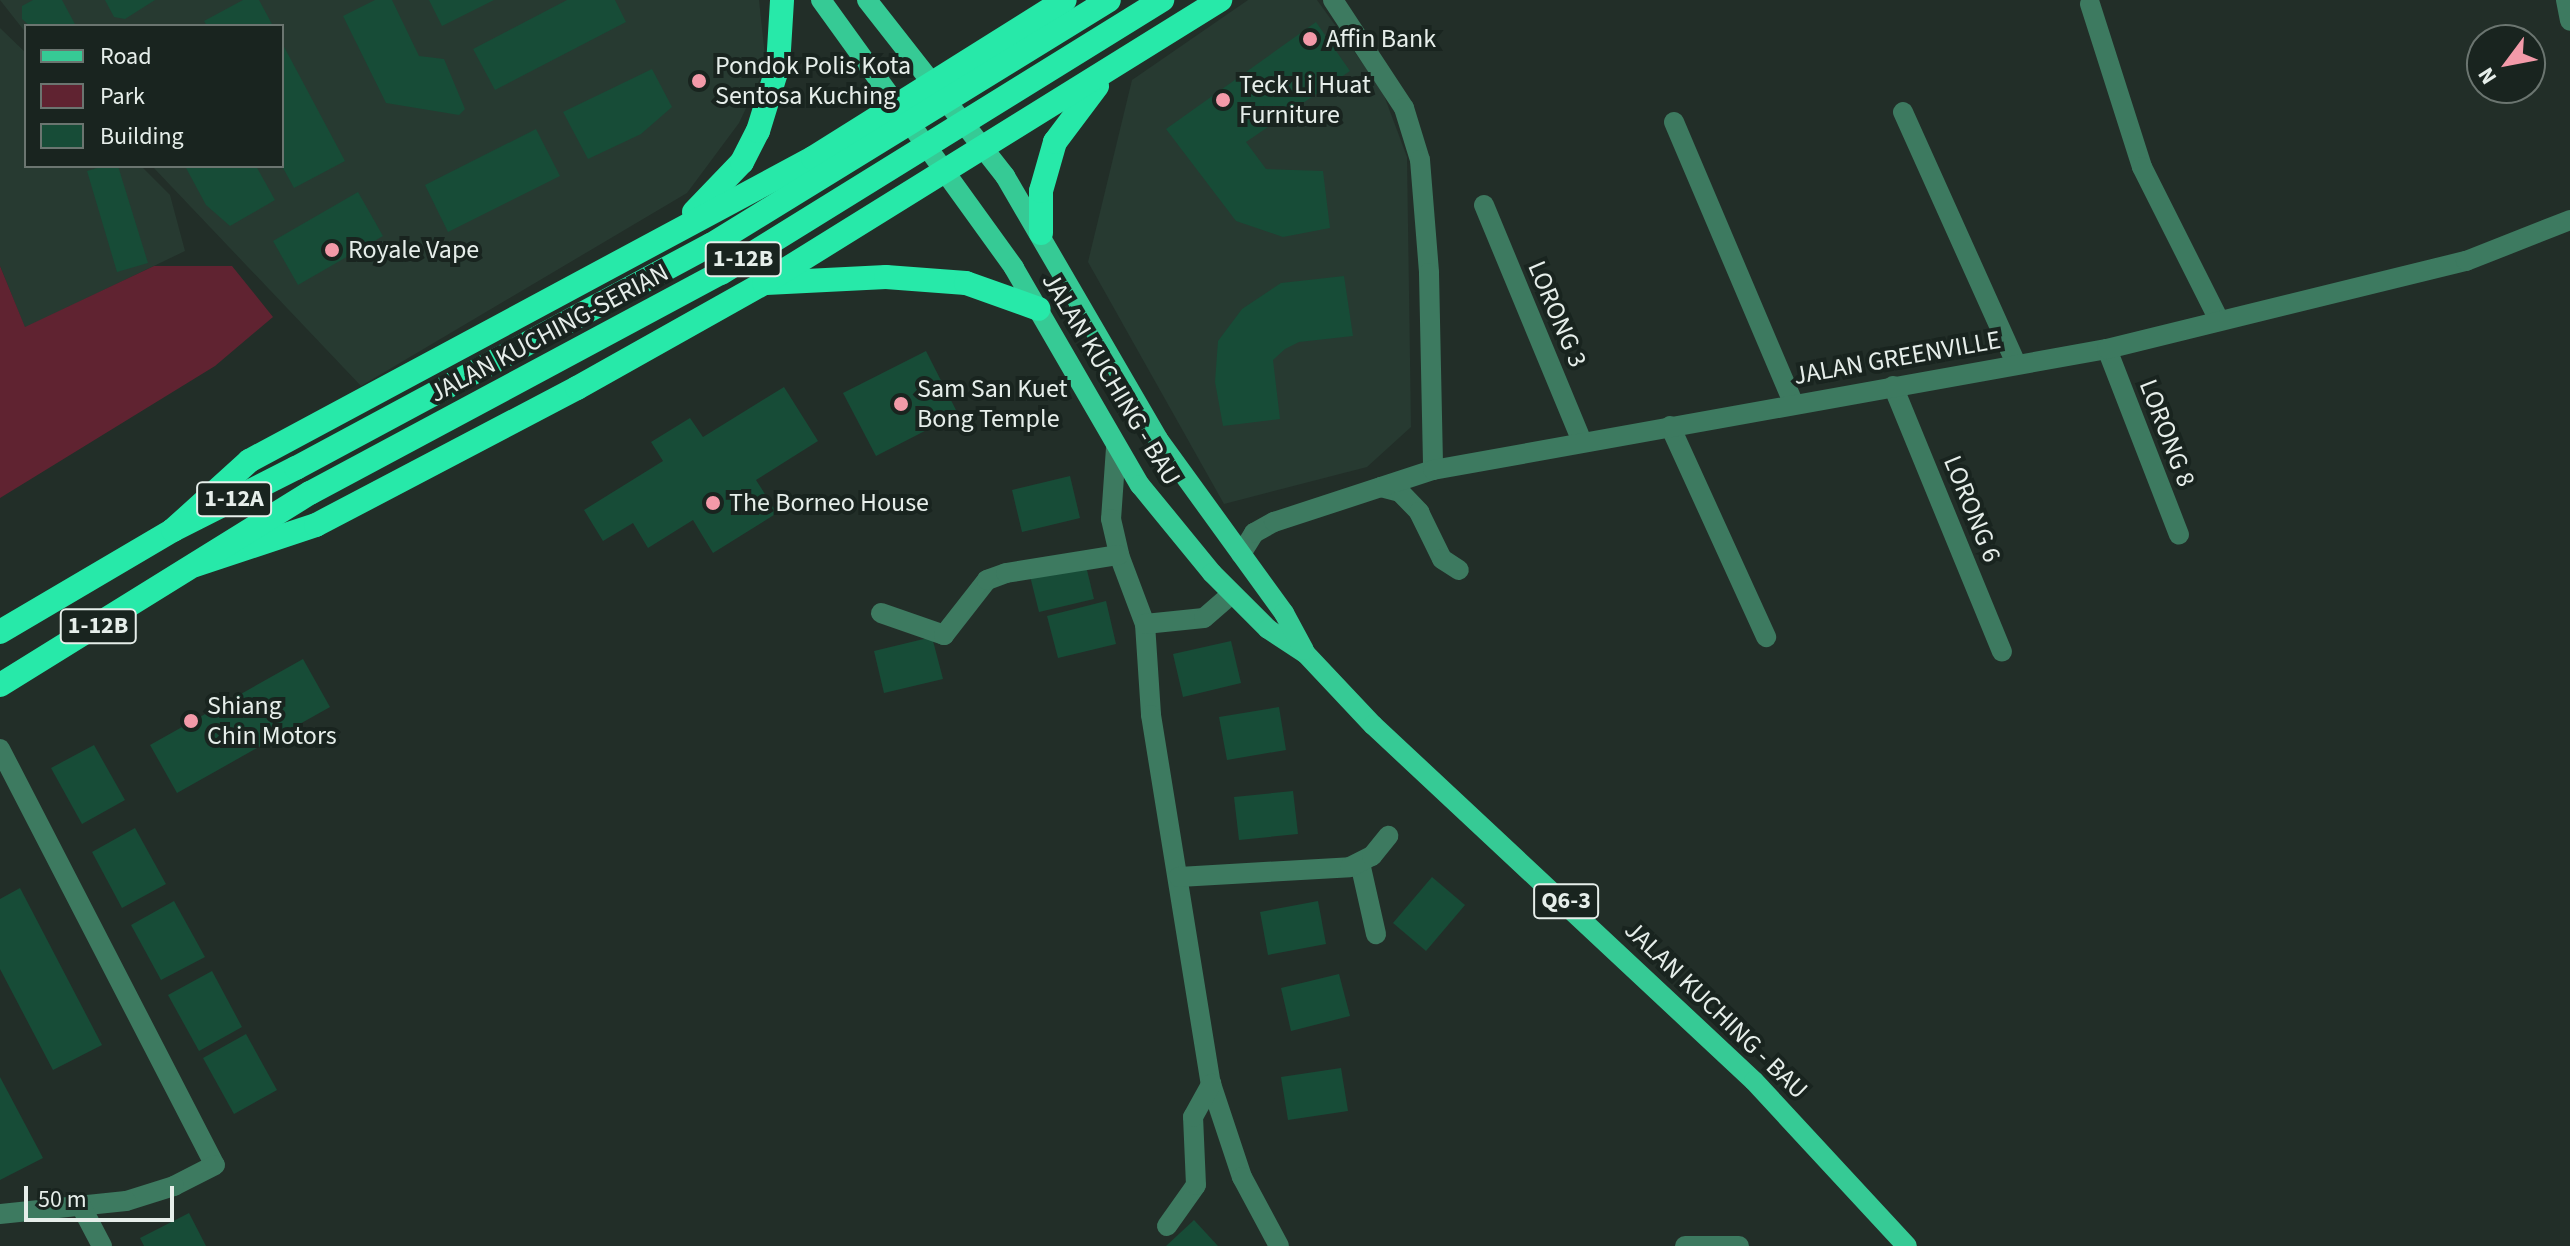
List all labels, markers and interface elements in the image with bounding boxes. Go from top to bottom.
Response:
place label: Affin Bank [1326,23,1436,55]
legend [24,24,284,168]
north arrow [2466,24,2546,104]
marker: Affin Bank [1301,30,1319,48]
text: Road [100,39,152,74]
place label: Pondok Polis Kota Sentosa Kuching [715,50,911,112]
text: N [2470,61,2505,90]
place label: Teck Li Huat Furniture [1239,69,1371,130]
marker: Pondok Polis Kota Sentosa Kuching [690,72,708,90]
text: Park [100,79,145,114]
marker: Teck Li Huat Furniture [1214,91,1232,109]
text: Building [100,119,184,154]
place label: Royale Vape [348,234,479,266]
road number: 1-12B [703,239,783,279]
marker: Royale Vape [323,241,341,259]
street label: LORONG 3 [1521,256,1593,372]
street label: JALAN KUCHING-SERIAN [424,257,674,409]
street label: JALAN KUCHING - BAU [1035,267,1187,491]
street label: JALAN GREENVILLE [1791,324,2003,392]
place label: Sam San Kuet Bong Temple [917,373,1067,434]
street label: LORONG 8 [2132,375,2202,491]
marker: Sam San Kuet Bong Temple [892,395,910,413]
street label: LORONG 6 [1937,451,2007,567]
road number: 1-12A [196,479,272,519]
place label: The Borneo House [729,487,929,519]
marker: The Borneo House [704,494,722,512]
road number: 1-12B [58,606,138,646]
place label: Shiang Chin Motors [207,690,337,752]
marker: Shiang Chin Motors [182,712,200,730]
road number: Q6-3 [1532,881,1600,921]
street label: JALAN KUCHING - BAU [1618,914,1814,1106]
scale bar [28,1170,178,1220]
text: 50 m [38,1182,87,1217]

